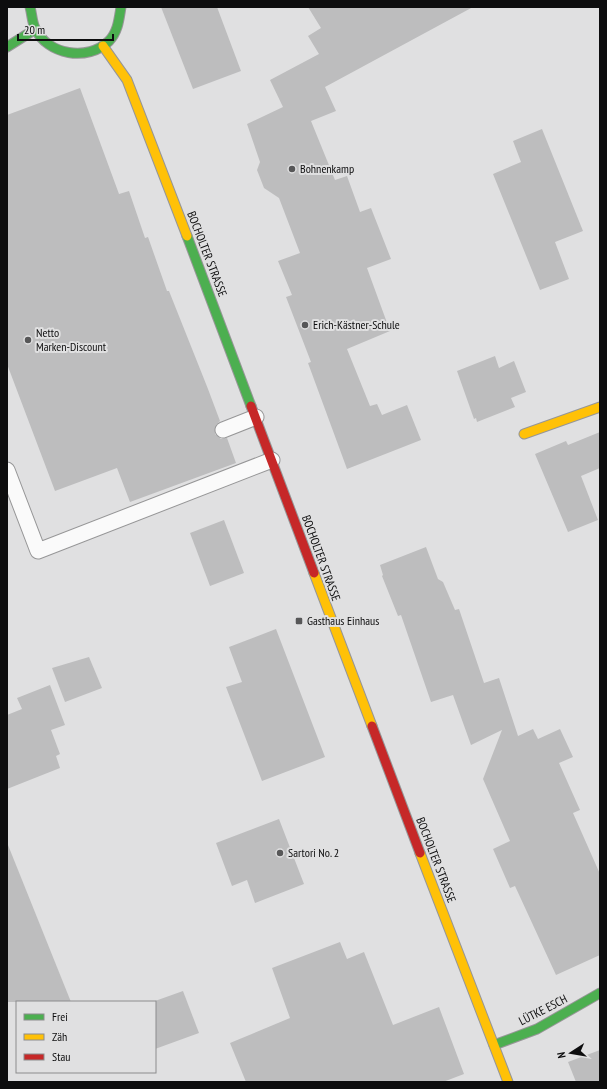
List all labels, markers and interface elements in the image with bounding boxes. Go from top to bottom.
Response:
scale bar [18,16,113,42]
text: 20 m [24,22,45,37]
place label: Bohnenkamp [300,161,354,176]
marker: Bohnenkamp [287,164,297,174]
street label: BOCHOLTER STRASSE [184,209,231,299]
place label: Erich-Kästner-Schule [313,317,400,332]
marker: Erich-Kästner-Schule [300,320,310,330]
place label: Netto Marken-Discount [36,325,107,354]
marker: Netto Marken-Discount [23,335,33,345]
street label: BOCHOLTER STRASSE [299,513,344,603]
place label: Gasthaus Einhaus [307,613,379,628]
marker: Gasthaus Einhaus [294,616,304,626]
street label: BOCHOLTER STRASSE [413,815,460,905]
place label: Sartori No. 2 [288,845,339,860]
marker: Sartori No. 2 [275,848,285,858]
street label: LÜTKE ESCH [516,991,570,1028]
legend [16,1001,156,1073]
text: Frei [52,1009,68,1024]
text: Zäh [52,1029,67,1044]
north arrow [551,1033,591,1073]
text: Stau [52,1049,70,1064]
text: N [554,1051,569,1059]

